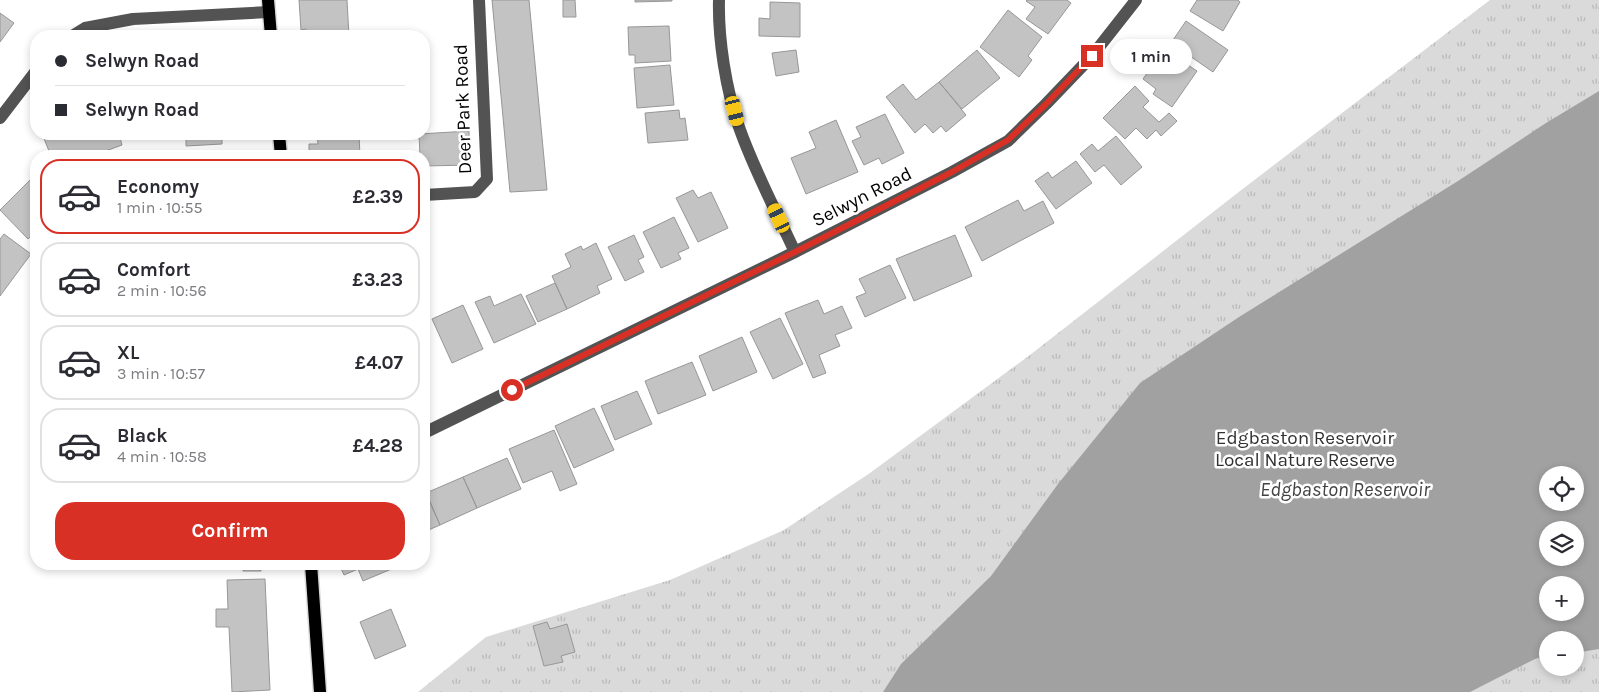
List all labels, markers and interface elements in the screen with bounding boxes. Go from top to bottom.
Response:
callout: 1 min [1110,38,1192,74]
street label: Deer Park Road [450,44,476,174]
route end [1081,45,1103,67]
text: 1 min [1131,47,1171,66]
text: Selwyn Road [85,50,199,72]
car [724,95,745,127]
text: Selwyn Road [85,99,199,121]
street label: Selwyn Road [808,162,916,232]
icon: car [57,174,102,219]
text: Economy [117,176,199,198]
text: £2.39 [353,186,403,208]
text: 1 min · 10:55 [117,198,202,217]
car [765,201,792,235]
icon: car [57,257,102,302]
text: Comfort [117,259,191,281]
text: £3.23 [352,269,403,291]
text: 2 min · 10:56 [117,281,207,300]
icon: car [57,340,102,385]
text: XL [117,342,139,364]
text: £4.07 [355,352,403,374]
text: 3 min · 10:57 [117,364,205,383]
route start [501,379,523,401]
icon: car [57,423,102,468]
text: Black [117,425,168,447]
park label: Edgbaston Reservoir Local Nature Reserve [1215,427,1395,471]
text: £4.28 [352,435,403,457]
text: 4 min · 10:58 [117,447,207,466]
map controls [1539,466,1584,676]
button: locate [1539,466,1584,511]
water label: Edgbaston Reservoir [1260,478,1431,501]
button: Confirm [55,502,405,560]
button: layers [1539,521,1584,566]
button: + [1539,576,1584,621]
button: − [1539,631,1584,676]

